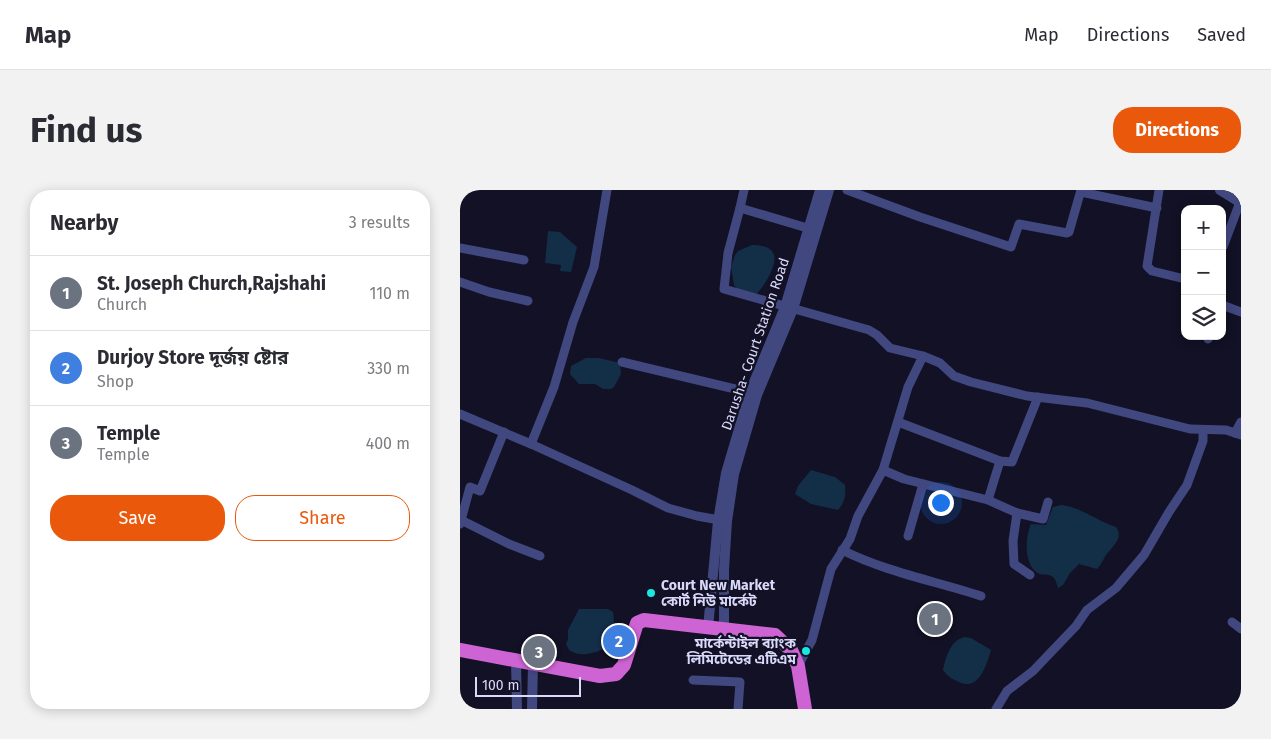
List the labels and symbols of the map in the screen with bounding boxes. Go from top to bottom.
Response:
street label: Darusha- Court Station Road [718,256,793,433]
your location [928,490,954,516]
place label: Court New Market কোর্ট নিউ মার্কেট [661,577,776,610]
marker: Court New Market কোর্ট নিউ মার্কেট [645,587,657,599]
pin: 1 [919,600,951,638]
pin: 2 [603,622,635,660]
pin: 3 [523,633,555,671]
place label: মার্কেন্টাইল ব্যাংক লিমিটেডের এটিএম [686,634,797,668]
marker: মার্কেন্টাইল ব্যাংক লিমিটেডের এটিএম [800,645,812,657]
scale bar [475,674,581,697]

